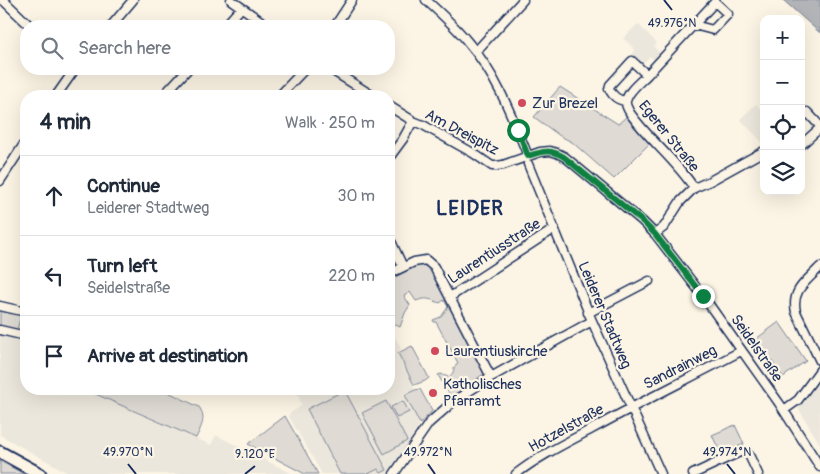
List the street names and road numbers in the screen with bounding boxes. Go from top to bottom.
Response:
street label: Egerer Straße [634,97,704,176]
street label: Am Dreispitz [422,105,502,160]
street label: Laurentiusstraße [444,214,545,288]
street label: Leiderer Stadtweg [573,259,636,372]
street label: Seidelstraße [726,311,787,386]
street label: Sandrainweg [640,341,720,394]
street label: Hotzelstraße [525,400,608,457]

